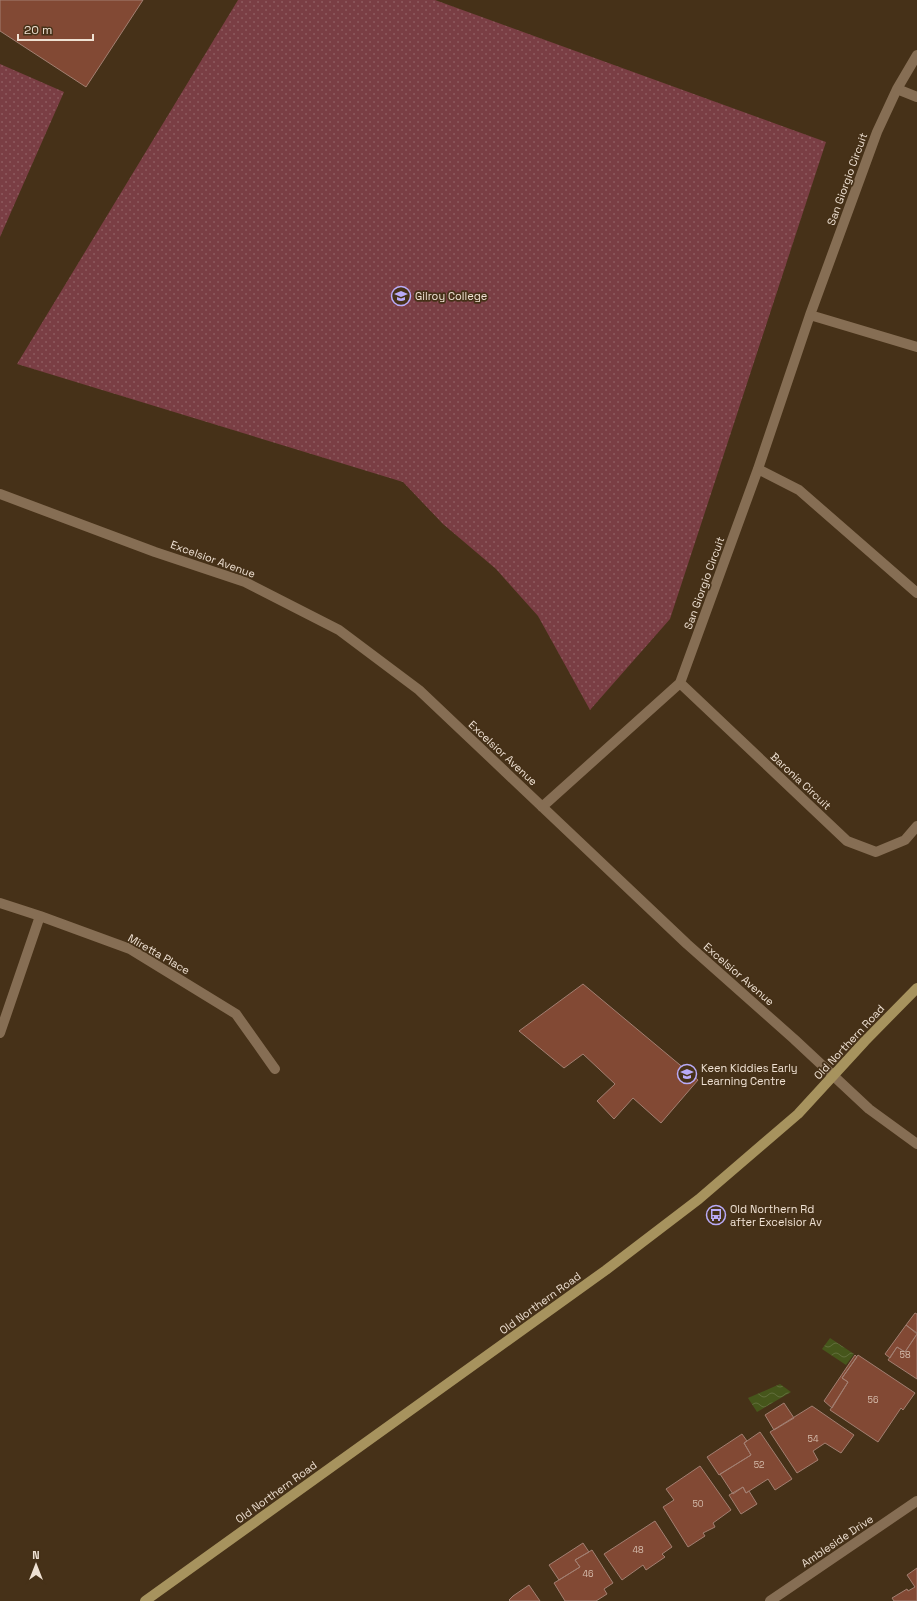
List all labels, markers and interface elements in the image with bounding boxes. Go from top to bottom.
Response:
scale bar [18,16,93,42]
text: 20 m [24,22,52,38]
street label: San Giorgio Circuit [824,131,870,227]
school or university icon: Gilroy College [390,285,412,307]
place label: Gilroy College [415,289,487,303]
street label: San Giorgio Circuit [681,535,727,631]
street label: Excelsior Avenue [169,537,257,581]
street label: Excelsior Avenue [466,717,540,789]
street label: Baronia Circuit [768,749,834,813]
street label: Miretta Place [126,931,192,977]
street label: Excelsior Avenue [701,939,777,1009]
street label: Old Northern Road [811,1002,887,1082]
place label: Keen Kiddies Early Learning Centre [701,1061,798,1088]
school or university icon: Keen Kiddies Early Learning Centre [676,1063,698,1085]
place label: Old Northern Rd after Excelsior Av [730,1202,822,1229]
bus stop icon: Old Northern Rd after Excelsior Av [705,1204,727,1226]
street label: Old Northern Road [497,1269,583,1337]
house number: 58 [900,1349,911,1361]
house number: 56 [868,1394,879,1406]
house number: 54 [807,1433,819,1445]
street label: Old Northern Road [233,1458,319,1526]
house number: 52 [754,1459,764,1471]
house number: 50 [692,1498,704,1510]
street label: Ambleside Drive [798,1512,876,1570]
house number: 48 [632,1544,644,1556]
north arrow [16,1545,56,1585]
text: N [32,1548,40,1562]
house number: 46 [582,1568,594,1580]

